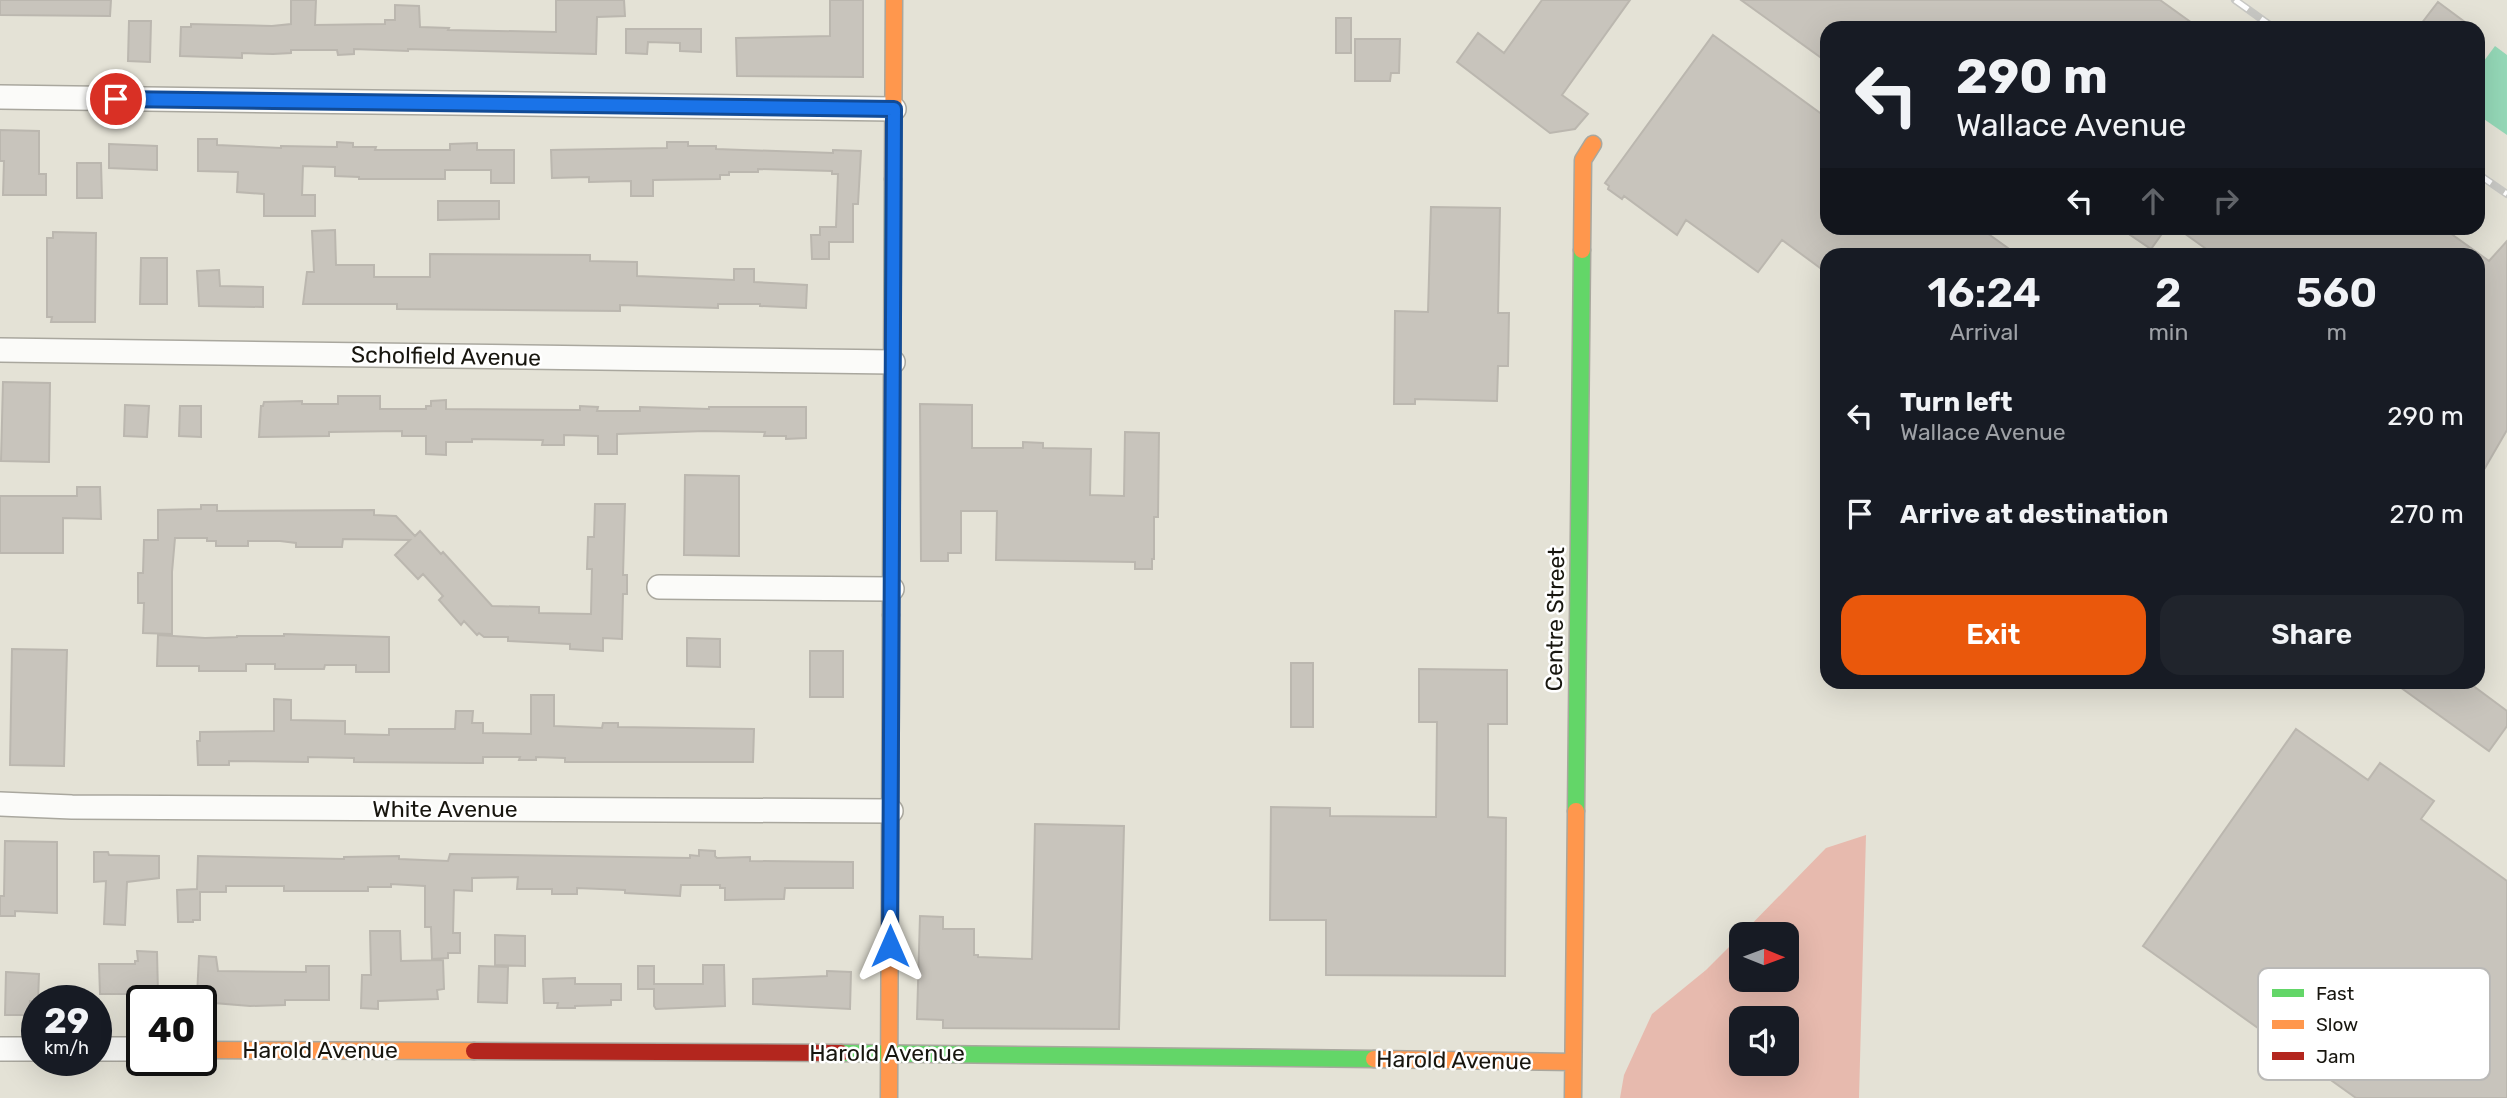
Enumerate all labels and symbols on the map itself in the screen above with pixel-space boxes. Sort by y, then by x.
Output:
pin [86,69,146,129]
street label: Scholfield Avenue [351,340,541,372]
street label: Centre Street [1540,547,1570,691]
street label: White Avenue [372,795,518,823]
position arrow [853,909,927,983]
north arrow [1729,922,1799,992]
legend [2258,968,2490,1080]
text: Fast [2316,982,2355,1005]
speed limit sign: 40 [126,985,217,1076]
text: Slow [2316,1013,2358,1036]
street label: Harold Avenue [242,1036,398,1064]
street label: Harold Avenue [809,1039,965,1067]
street label: Harold Avenue [1376,1045,1532,1075]
text: Jam [2316,1045,2355,1068]

